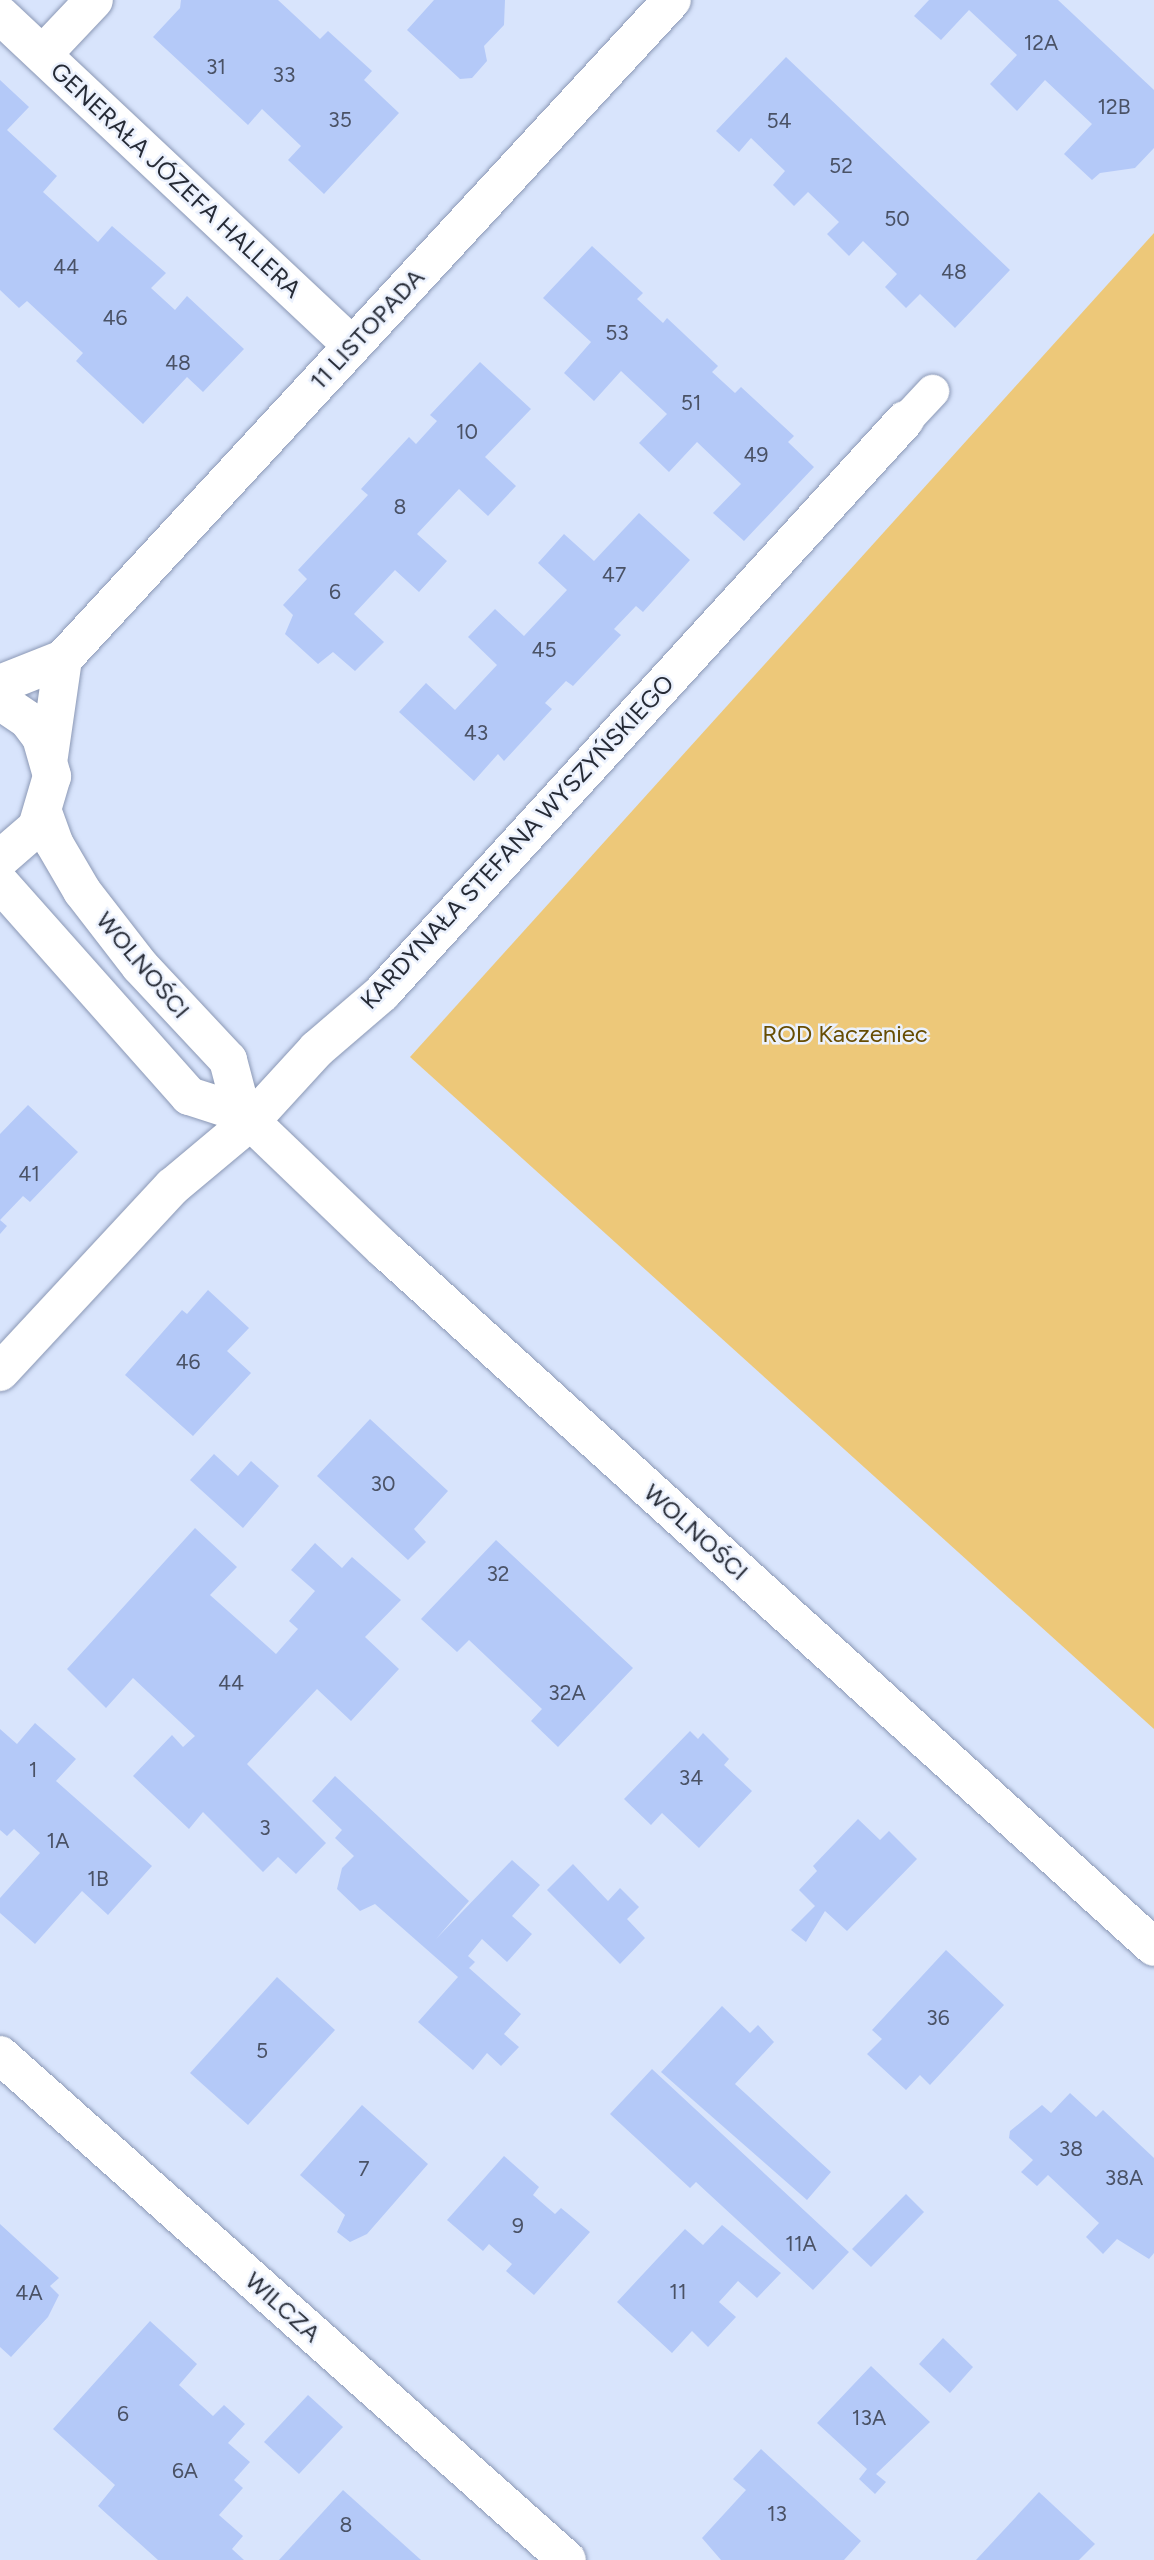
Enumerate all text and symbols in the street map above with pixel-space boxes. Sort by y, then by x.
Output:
house number: 12A [1024,30,1058,56]
house number: 31 [206,54,226,80]
street label: GENERAŁA JÓZEFA HALLERA [45,56,307,304]
house number: 33 [273,62,295,88]
house number: 12B [1097,94,1131,120]
house number: 35 [328,107,352,133]
house number: 54 [766,108,792,134]
house number: 52 [829,153,853,179]
house number: 50 [884,206,910,232]
house number: 44 [53,254,79,280]
house number: 48 [941,259,967,285]
street label: 11 LISTOPADA [304,263,430,395]
house number: 46 [103,305,127,331]
house number: 53 [605,320,629,346]
house number: 48 [165,350,191,376]
house number: 51 [681,390,701,416]
house number: 10 [456,419,478,445]
house number: 49 [744,442,768,468]
house number: 8 [394,494,406,520]
house number: 47 [602,562,626,588]
house number: 6 [329,579,341,605]
house number: 45 [531,637,557,663]
street label: KARDYNAŁA STEFANA WYSZYŃSKIEGO [354,669,680,1015]
house number: 43 [464,720,488,746]
street label: WOLNOŚCI [90,906,196,1024]
park label: ROD Kaczeniec [762,1020,928,1048]
house number: 41 [18,1161,40,1187]
house number: 46 [176,1349,200,1375]
house number: 30 [371,1471,395,1497]
street label: WOLNOŚCI [638,1478,754,1586]
house number: 32 [486,1561,510,1587]
house number: 44 [218,1670,244,1696]
house number: 32A [548,1680,586,1706]
house number: 1 [29,1757,37,1783]
house number: 34 [679,1765,703,1791]
house number: 3 [259,1815,271,1841]
house number: 1A [47,1828,69,1854]
house number: 1B [87,1866,109,1892]
house number: 36 [926,2005,950,2031]
house number: 5 [256,2038,268,2064]
house number: 38 [1059,2136,1083,2162]
house number: 7 [358,2156,370,2182]
house number: 38A [1105,2165,1143,2191]
house number: 9 [512,2213,524,2239]
house number: 11A [785,2231,817,2257]
street label: WILCZA [240,2266,326,2348]
house number: 11 [669,2279,687,2305]
house number: 4A [15,2280,43,2306]
house number: 6 [117,2401,129,2427]
house number: 13A [852,2405,886,2431]
house number: 6A [172,2458,198,2484]
house number: 13 [767,2501,787,2527]
house number: 8 [340,2512,352,2538]

